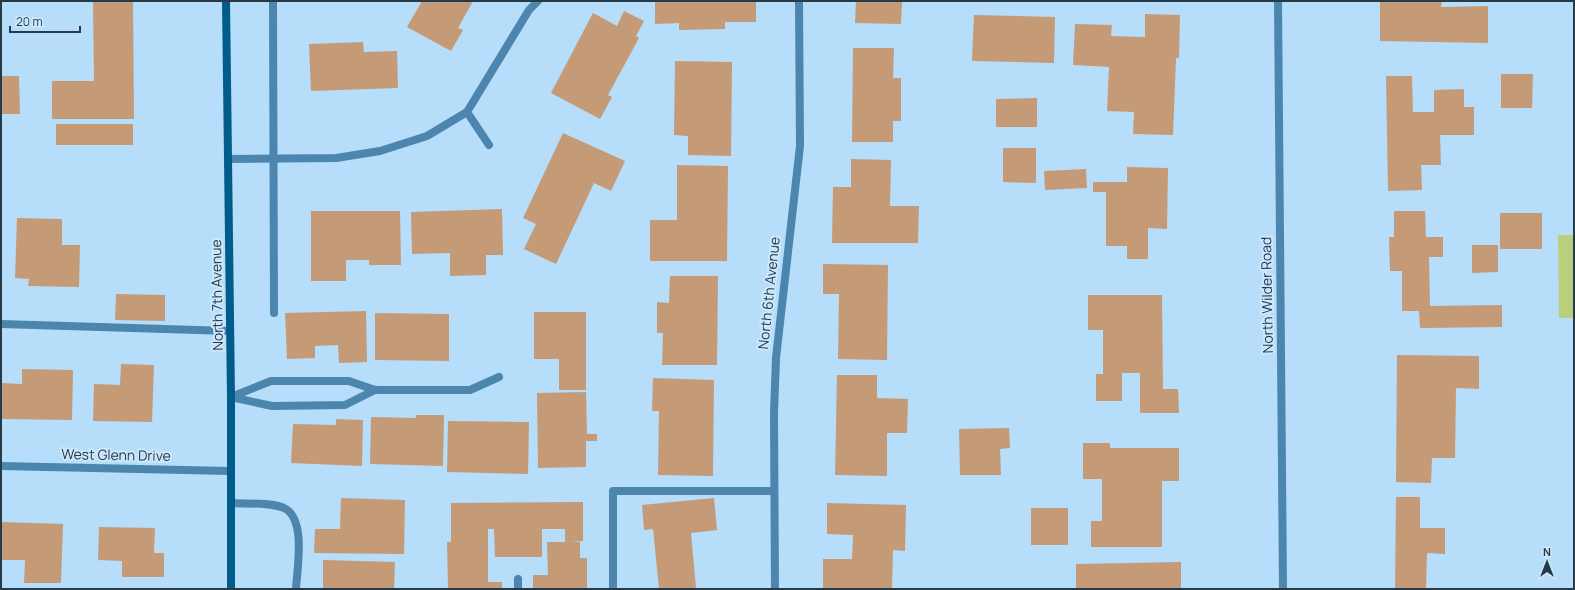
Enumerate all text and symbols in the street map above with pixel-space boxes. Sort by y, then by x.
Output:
scale bar [10,8,80,34]
text: 20 m [16,13,43,30]
street label: North 6th Avenue [753,236,784,350]
street label: North Wilder Road [1256,237,1277,353]
street label: North 7th Avenue [206,239,227,351]
street label: West Glenn Drive [61,444,171,465]
north arrow [1527,542,1567,582]
text: N [1543,544,1551,559]

